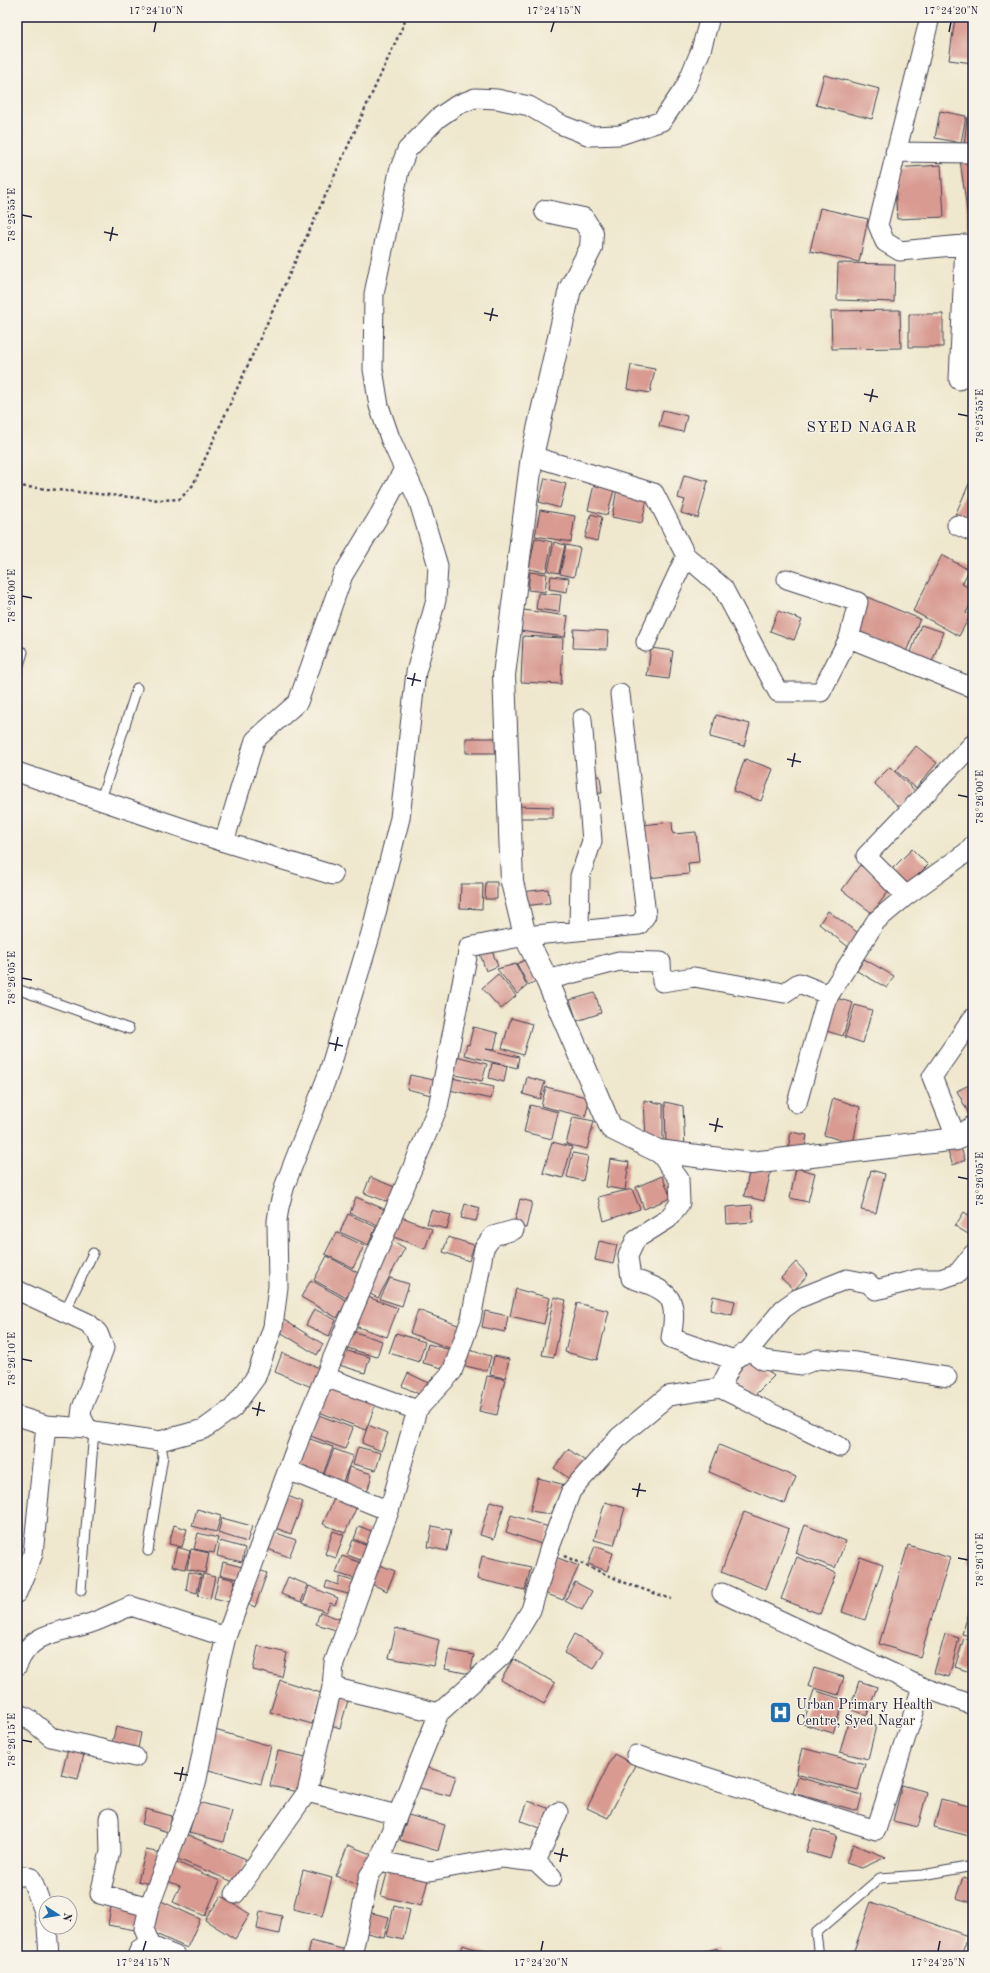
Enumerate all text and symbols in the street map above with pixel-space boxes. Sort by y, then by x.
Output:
text: 17°24'10"N [129,6,184,16]
text: 17°24'15"N [527,6,582,16]
text: 17°24'20"N [924,6,979,16]
text: 78°25'55"E [7,188,17,242]
text: 78°25'55"E [975,389,985,443]
district label: SYED NAGAR [807,421,917,436]
text: 78°26'00"E [7,569,17,623]
text: 78°26'00"E [975,770,985,824]
text: 78°26'05"E [7,951,17,1005]
text: 78°26'05"E [975,1152,985,1206]
text: 78°26'10"E [7,1332,17,1386]
text: 78°26'10"E [975,1533,985,1587]
place label: Urban Primary Health Centre, Syed Nagar [796,1698,933,1728]
hospital icon: Urban Primary Health Centre, Syed Nagar [767,1699,793,1725]
text: 78°26'15"E [7,1713,17,1767]
north arrow [38,1895,78,1935]
text: N [60,1912,73,1923]
text: 17°24'15"N [116,1958,171,1968]
text: 17°24'20"N [514,1958,569,1968]
text: 17°24'25"N [911,1958,966,1968]

